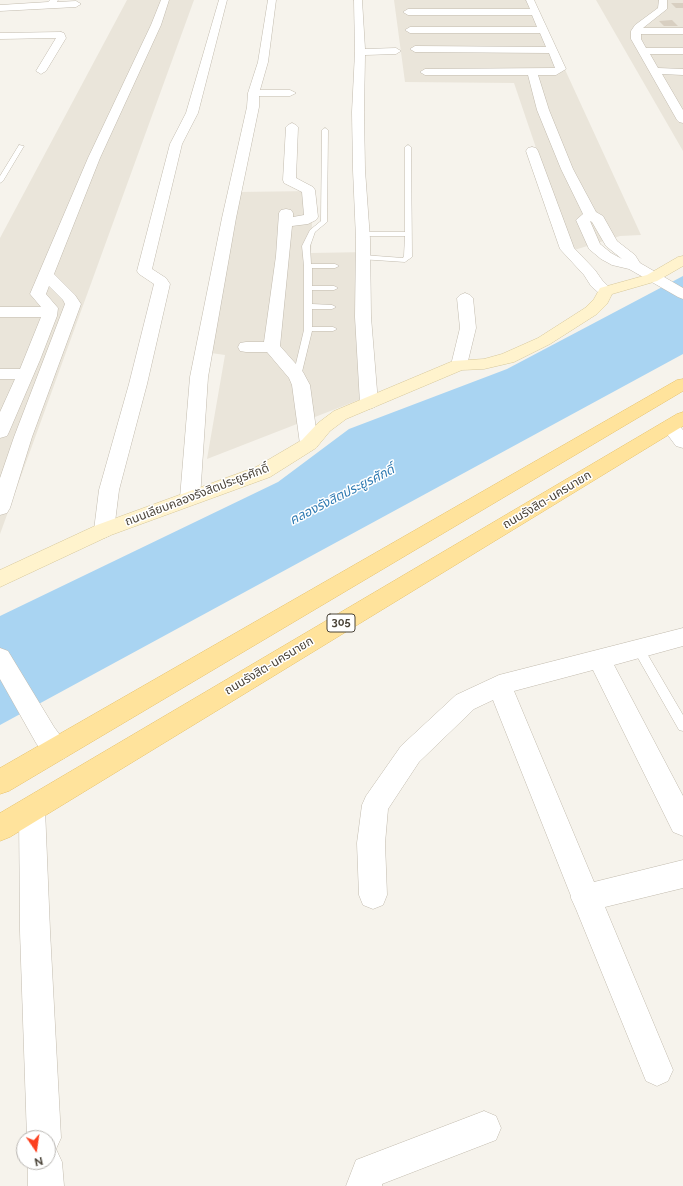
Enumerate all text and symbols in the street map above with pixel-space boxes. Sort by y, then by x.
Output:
street label: ถนนเลียบคลองรังสิตประยูรศักดิ์ [123,461,271,529]
water label: คลองรังสิตประยูรศักดิ์ [287,462,397,528]
street label: ถนนรังสิต-นครนายก [500,468,594,532]
road number: 305 [327,614,355,632]
street label: ถนนรังสิต-นครนายก [222,634,316,698]
north arrow [16,1130,56,1170]
text: N [33,1154,44,1168]

